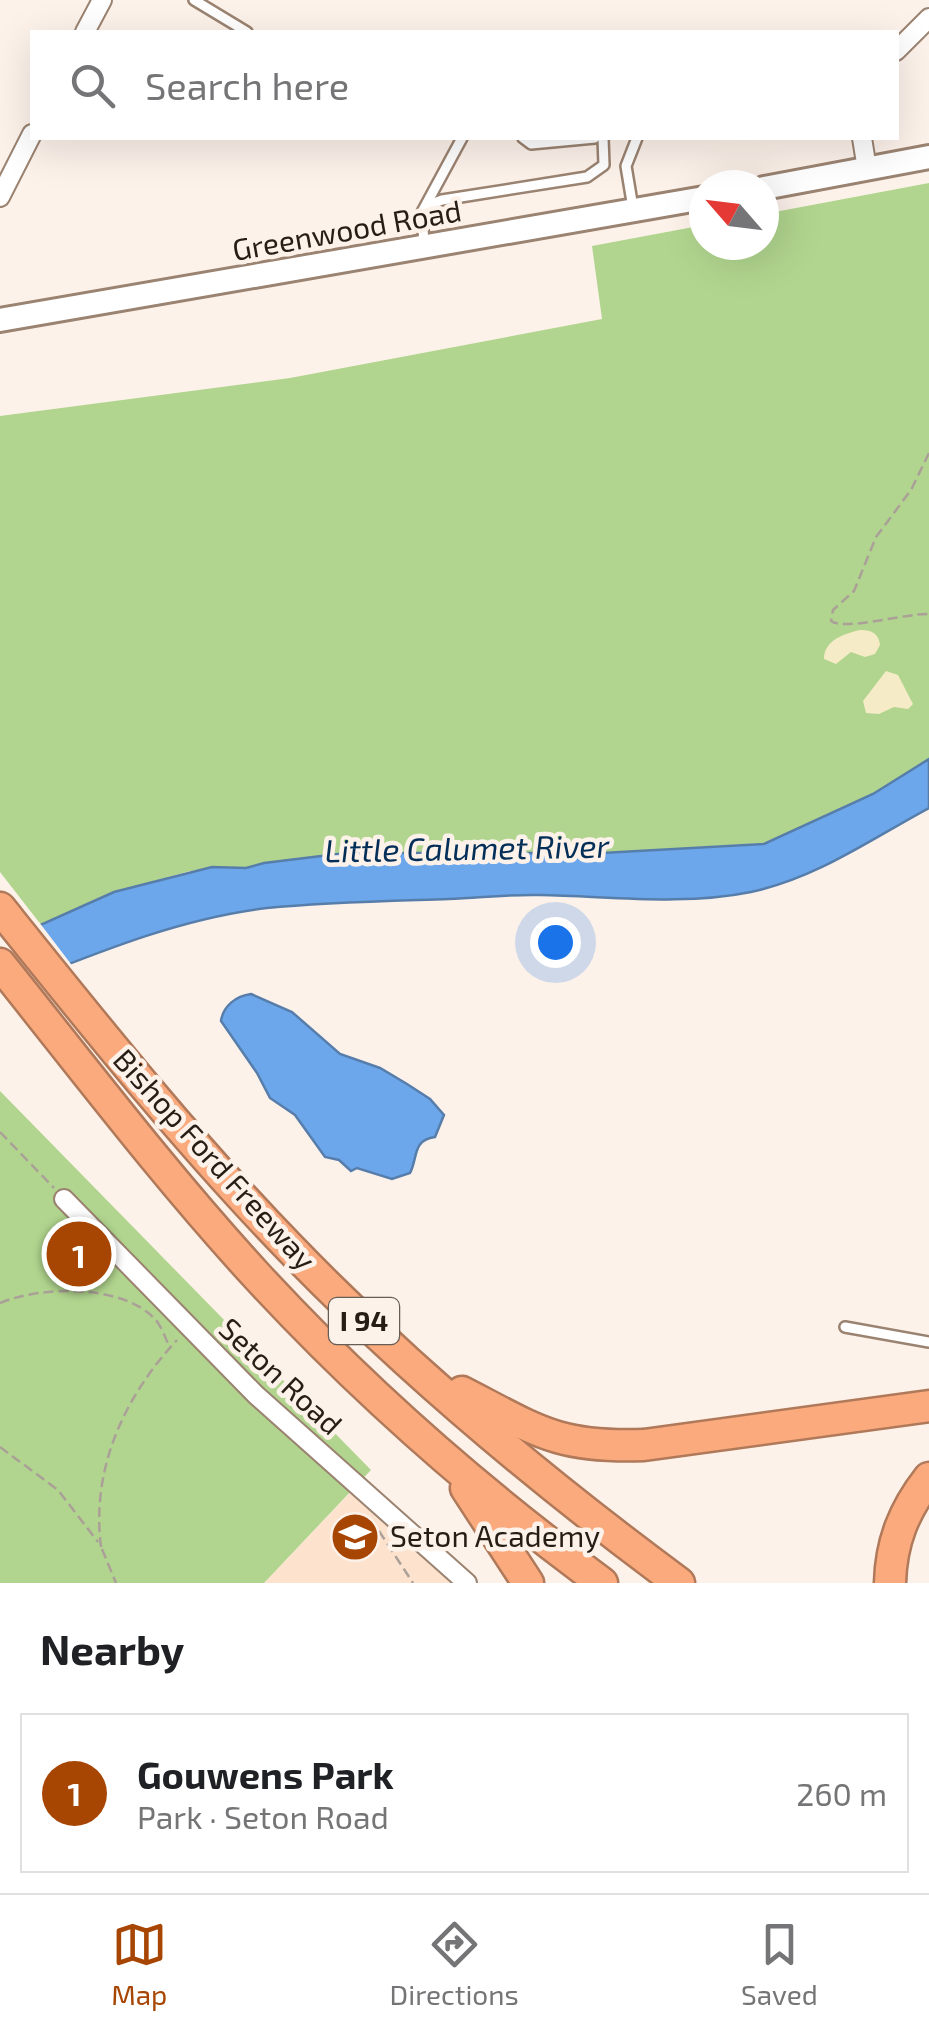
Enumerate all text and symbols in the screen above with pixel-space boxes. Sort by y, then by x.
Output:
search box [30,30,899,140]
icon: search [65,58,120,113]
text: Search here [145,62,349,108]
north arrow [689,170,779,260]
street label: Greenwood Road [229,191,464,267]
water label: Little Calumet River [324,825,611,868]
your location [530,917,581,968]
street label: Bishop Ford Freeway [107,1041,324,1277]
pin: 1 [46,1216,112,1292]
road number: I 94 [329,1298,399,1344]
street label: Seton Road [213,1310,350,1441]
school or university icon: Seton Academy [329,1511,381,1563]
place label: Seton Academy [390,1517,600,1553]
text: Nearby [40,1623,184,1673]
text: Gouwens Park [137,1751,394,1797]
text: 1 [68,1774,81,1812]
text: 260 m [796,1774,887,1812]
text: Park · Seton Road [137,1797,389,1835]
tab: Map [111,1917,167,2011]
tab: Directions [390,1917,519,2011]
tab: Saved [741,1917,818,2011]

